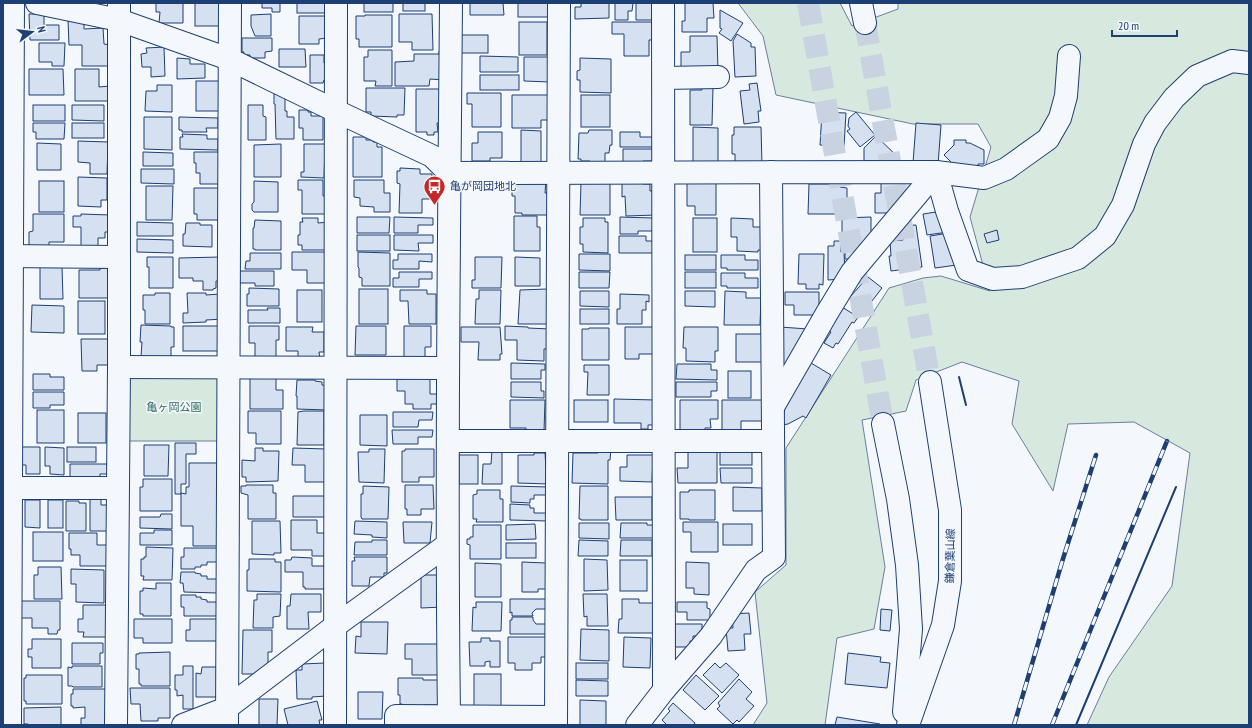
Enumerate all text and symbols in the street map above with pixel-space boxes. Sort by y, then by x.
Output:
north arrow [12,12,52,52]
scale bar [1112,12,1177,38]
text: 20 m [1118,18,1139,33]
text: N [34,25,49,34]
bus stop icon: 亀が岡団地北 [421,173,447,206]
place label: 亀が岡団地北 [450,179,516,193]
park label: 亀ヶ岡公園 [147,400,202,414]
street label: 鎌倉葉山線 [943,528,957,584]

